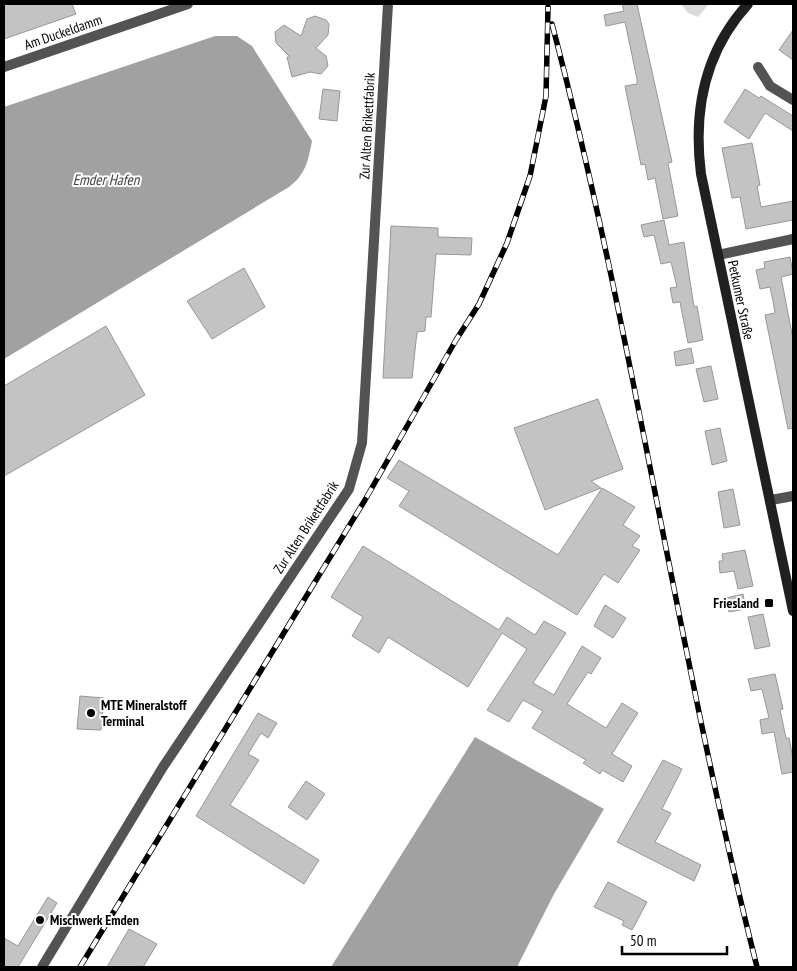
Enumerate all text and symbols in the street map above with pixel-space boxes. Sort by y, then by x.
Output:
street label: Am Duckeldamm [22,10,104,54]
street label: Zur Alten Brikettfabrik [355,72,379,180]
water label: Emder Hafen [73,170,141,189]
street label: Petkumer Straße [724,259,758,342]
street label: Zur Alten Brikettfabrik [269,477,343,577]
place label: Friesland [713,594,759,612]
marker: Friesland [763,597,775,609]
place label: MTE Mineralstoff Terminal [101,696,188,730]
marker: MTE Mineralstoff Terminal [85,707,97,719]
place label: Mischwerk Emden [50,911,139,929]
marker: Mischwerk Emden [34,914,46,926]
scale bar [622,924,727,956]
text: 50 m [630,931,656,950]

